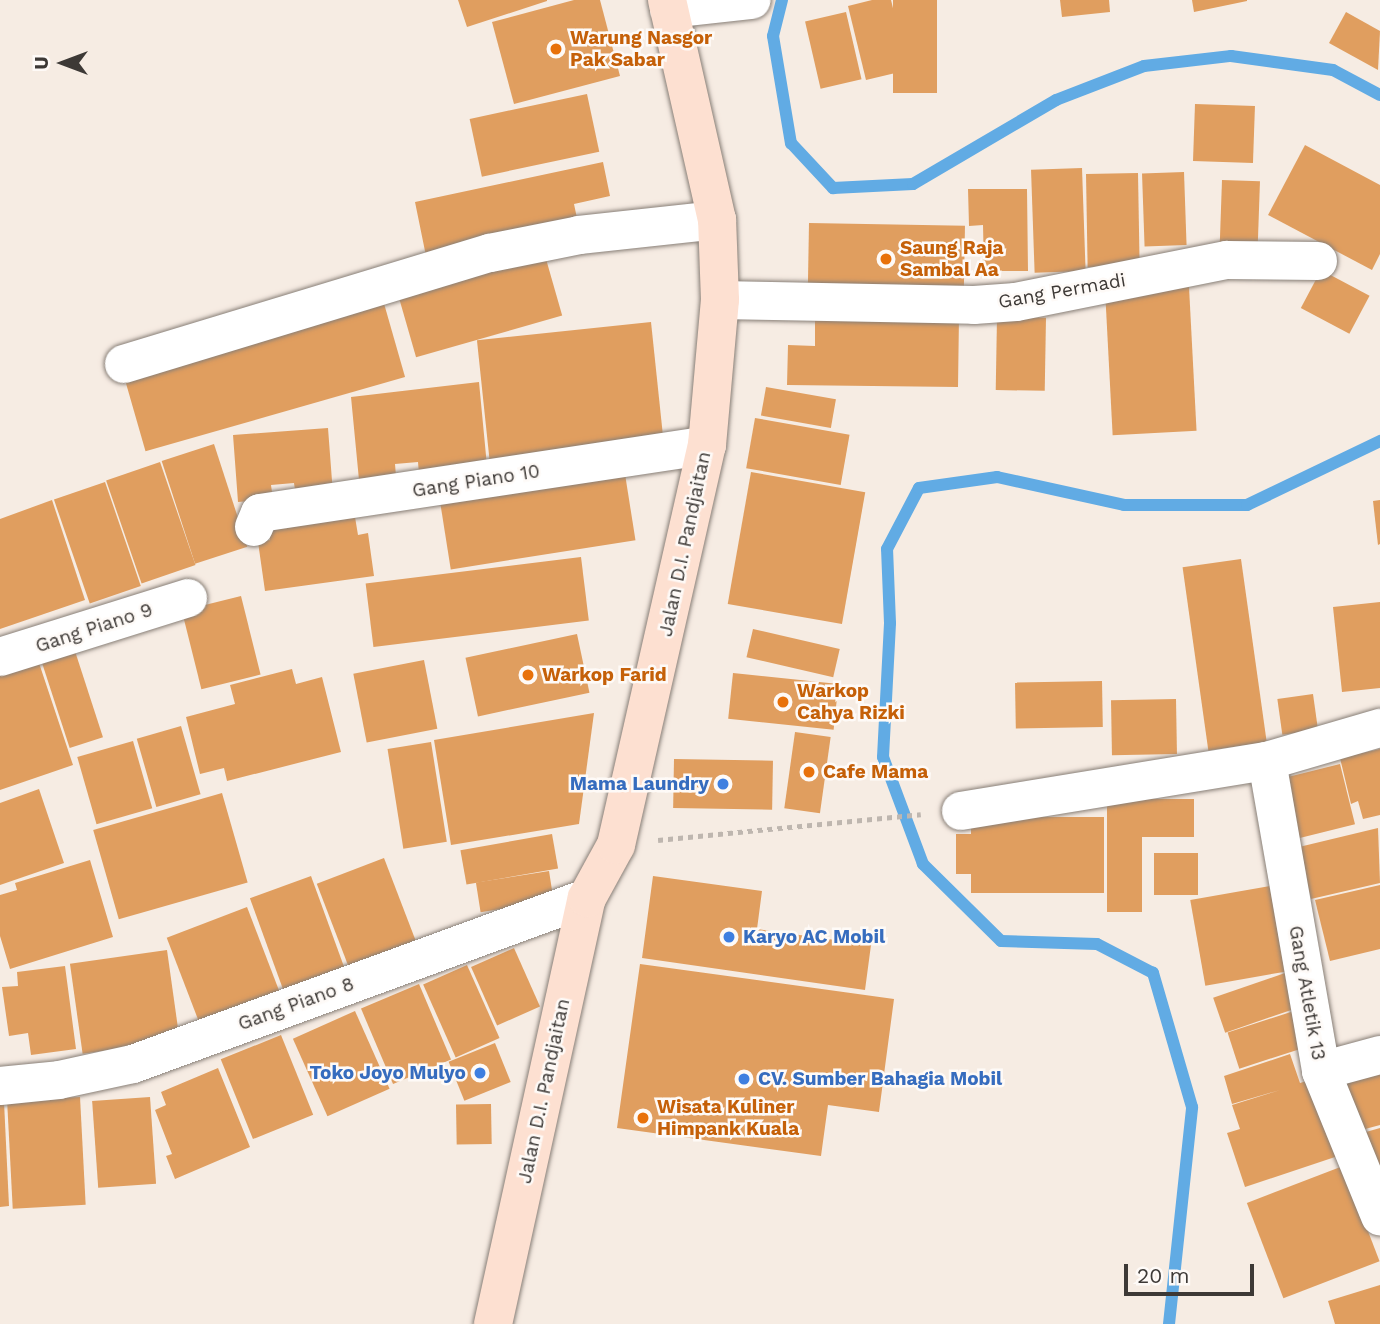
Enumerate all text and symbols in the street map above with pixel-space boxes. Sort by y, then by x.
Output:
place label: Warung Nasgor Pak Sabar [570,27,712,71]
north arrow [28,28,98,98]
marker: Warung Nasgor Pak Sabar [548,41,564,57]
text: U [30,56,53,70]
place label: Saung Raja Sambal Aa [900,237,1003,281]
marker: Saung Raja Sambal Aa [878,251,894,267]
street label: Gang Permadi [997,269,1127,313]
street label: Jalan D.I. Pandjaitan [654,449,716,639]
street label: Gang Piano 10 [410,460,542,502]
street label: Gang Piano 9 [33,598,155,658]
place label: Warkop Farid [542,664,667,686]
marker: Warkop Farid [520,667,536,683]
place label: Warkop Cahya Rizki [797,680,905,724]
marker: Warkop Cahya Rizki [775,694,791,710]
place label: Cafe Mama [823,761,928,783]
marker: Cafe Mama [801,764,817,780]
place label: Mama Laundry [570,773,709,795]
marker: Mama Laundry [715,776,731,792]
street label: Gang Atletik 13 [1284,923,1330,1063]
place label: Karyo AC Mobil [743,926,886,948]
marker: Karyo AC Mobil [721,929,737,945]
street label: Gang Piano 8 [235,972,357,1036]
street label: Jalan D.I. Pandjaitan [513,996,575,1186]
place label: Toko Joyo Mulyo [309,1062,466,1084]
marker: Toko Joyo Mulyo [472,1065,488,1081]
place label: CV. Sumber Bahagia Mobil [758,1068,1003,1090]
marker: CV. Sumber Bahagia Mobil [736,1071,752,1087]
place label: Wisata Kuliner Himpank Kuala [657,1096,799,1140]
marker: Wisata Kuliner Himpank Kuala [635,1110,651,1126]
scale bar [1128,1250,1258,1294]
text: 20 m [1137,1263,1189,1288]

